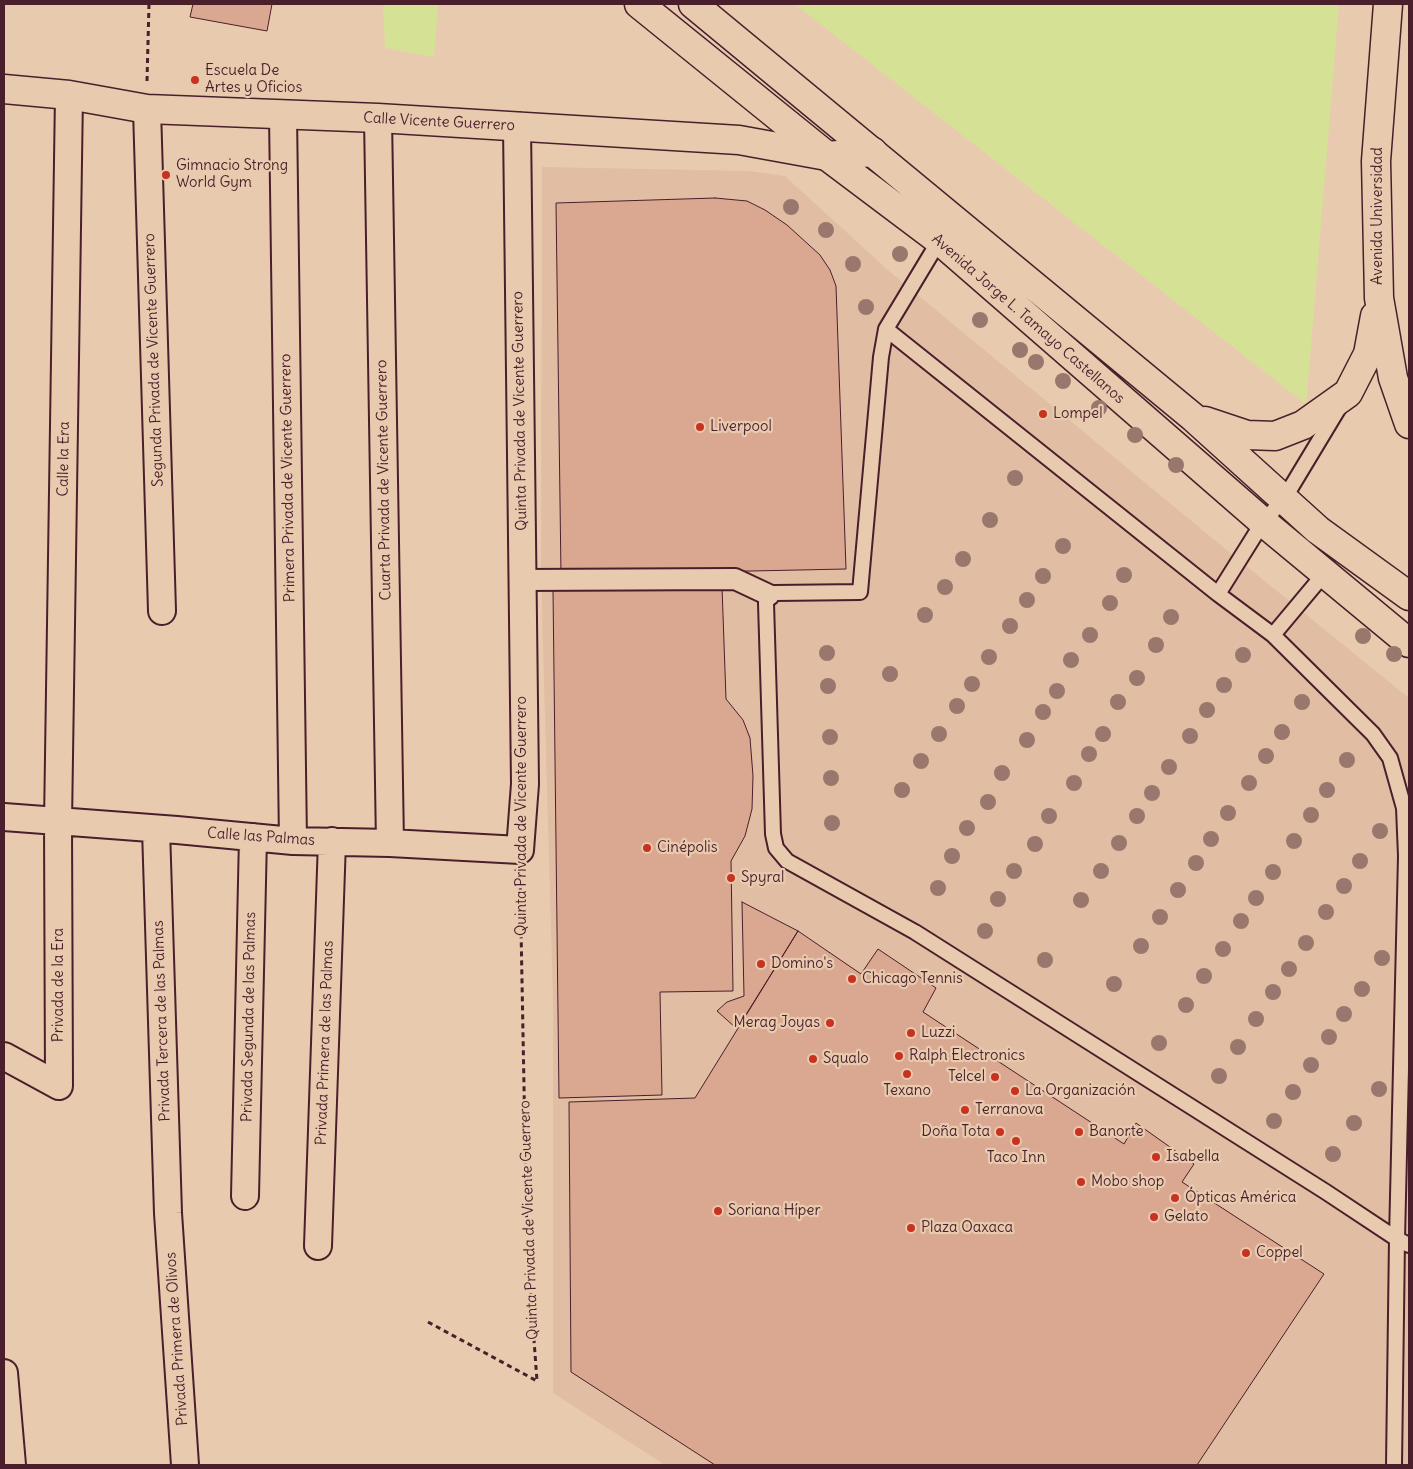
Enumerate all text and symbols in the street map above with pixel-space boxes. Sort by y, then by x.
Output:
place label: Escuela De Artes y Oficios [205,62,302,97]
marker: Escuela De Artes y Oficios [189,74,201,86]
street label: Calle Vicente Guerrero [363,109,515,135]
street label: Avenida Universidad [1369,147,1387,285]
place label: Gimnacio Strong World Gym [176,157,288,192]
marker: Gimnacio Strong World Gym [160,169,172,181]
street label: Avenida Jorge L. Tamayo Castellanos [928,230,1128,408]
street label: Segunda Privada de Vicente Guerrero [141,233,167,487]
street label: Quinta Privada de Vicente Guerrero [509,291,531,531]
street label: Primera Privada de Vicente Guerrero [277,354,299,602]
street label: Cuarta Privada de Vicente Guerrero [373,359,395,601]
place label: Lompel [1053,405,1103,423]
marker: Lompel [1037,408,1049,420]
place label: Liverpool [710,418,772,436]
street label: Calle la Era [54,421,74,497]
marker: Liverpool [694,421,706,433]
street label: Quinta Privada de Vicente Guerrero [513,696,531,936]
street label: Calle las Palmas [206,824,316,850]
place label: Cinépolis [657,839,718,857]
marker: Cinépolis [641,842,653,854]
place label: Spyral [741,869,784,887]
marker: Spyral [725,872,737,884]
street label: Privada Segunda de las Palmas [238,912,260,1122]
street label: Privada Tercera de las Palmas [149,920,175,1122]
street label: Privada de la Era [50,928,68,1042]
street label: Privada Primera de las Palmas [312,940,338,1146]
place label: Domino's [771,955,833,973]
marker: Domino's [755,958,767,970]
place label: Chicago Tennis [862,970,963,988]
marker: Chicago Tennis [846,973,858,985]
place label: Merag Joyas [734,1014,820,1032]
marker: Merag Joyas [824,1017,836,1029]
place label: Luzzi [921,1024,955,1042]
marker: Luzzi [905,1027,917,1039]
place label: Ralph Electronics [909,1047,1025,1065]
place label: Squalo [823,1050,869,1068]
marker: Ralph Electronics [893,1050,905,1062]
marker: Squalo [807,1053,819,1065]
marker: Texano [901,1068,913,1080]
place label: Telcel [948,1068,985,1086]
marker: Telcel [989,1071,1001,1083]
place label: Texano [883,1082,931,1100]
place label: La Organización [1025,1082,1135,1100]
marker: La Organización [1009,1085,1021,1097]
street label: Quinta Privada de Vicente Guerrero [516,1100,542,1340]
place label: Terranova [975,1101,1043,1119]
marker: Terranova [959,1104,971,1116]
place label: Doña Tota [921,1123,990,1141]
place label: Banorte [1089,1123,1144,1141]
marker: Doña Tota [994,1126,1006,1138]
marker: Banorte [1073,1126,1085,1138]
marker: Taco Inn [1010,1135,1022,1147]
place label: Isabella [1166,1148,1220,1166]
place label: Taco Inn [987,1149,1045,1167]
marker: Isabella [1150,1151,1162,1163]
place label: Mobo shop [1091,1173,1164,1191]
marker: Mobo shop [1075,1176,1087,1188]
place label: Ópticas América [1185,1189,1296,1207]
marker: Ópticas América [1169,1192,1181,1204]
place label: Soriana Híper [728,1202,821,1220]
marker: Soriana Híper [712,1205,724,1217]
place label: Gelato [1164,1208,1208,1226]
marker: Gelato [1148,1211,1160,1223]
place label: Plaza Oaxaca [921,1219,1013,1237]
marker: Plaza Oaxaca [905,1222,917,1234]
place label: Coppel [1256,1244,1303,1262]
marker: Coppel [1240,1247,1252,1259]
street label: Privada Primera de Olivos [162,1251,192,1427]

